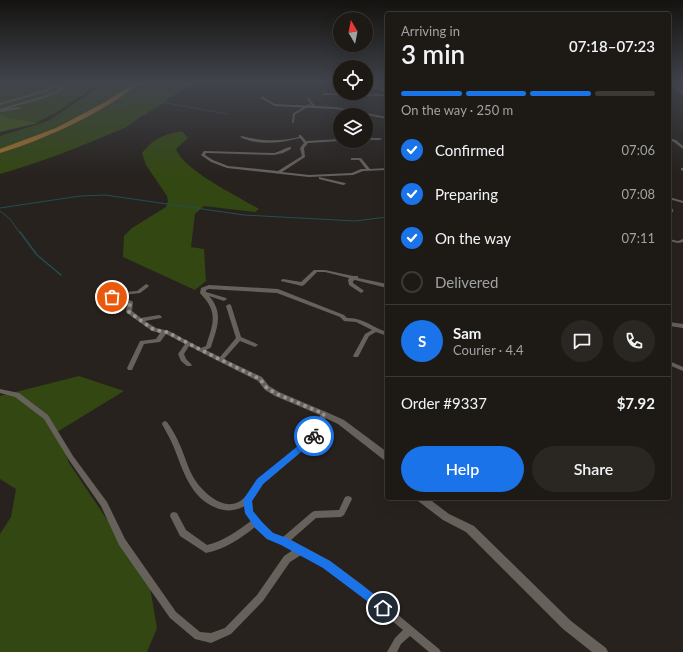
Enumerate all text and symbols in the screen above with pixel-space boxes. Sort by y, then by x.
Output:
north arrow [333,12,373,52]
map controls [333,12,373,148]
text: Arriving in [401,23,460,39]
text: 07:18–07:23 [569,37,655,55]
text: 3 min [401,38,465,70]
button: locate [333,60,373,100]
text: On the way · 250 m [401,102,513,118]
button: layers [333,108,373,148]
icon: check [401,139,423,161]
text: Confirmed [435,141,504,159]
text: 07:06 [622,142,655,158]
icon: check [401,183,423,205]
text: Preparing [435,185,498,203]
text: 07:08 [622,186,655,202]
icon: check [401,227,423,249]
text: On the way [435,229,511,247]
text: 07:11 [622,230,655,246]
text: Delivered [435,273,498,291]
pin [95,280,129,314]
icon: bag [101,286,123,308]
button: chat [561,320,603,362]
button: phone [613,320,655,362]
text: Sam [453,324,481,342]
text: S [418,332,426,350]
text: Courier · 4.4 [453,342,524,358]
text: Order #9337 [401,394,487,412]
text: $7.92 [617,394,655,412]
courier [294,416,334,456]
icon: bike [303,425,325,447]
button: Help [401,446,524,492]
button: Share [532,446,655,492]
pin [366,591,400,625]
icon: home [372,597,394,619]

